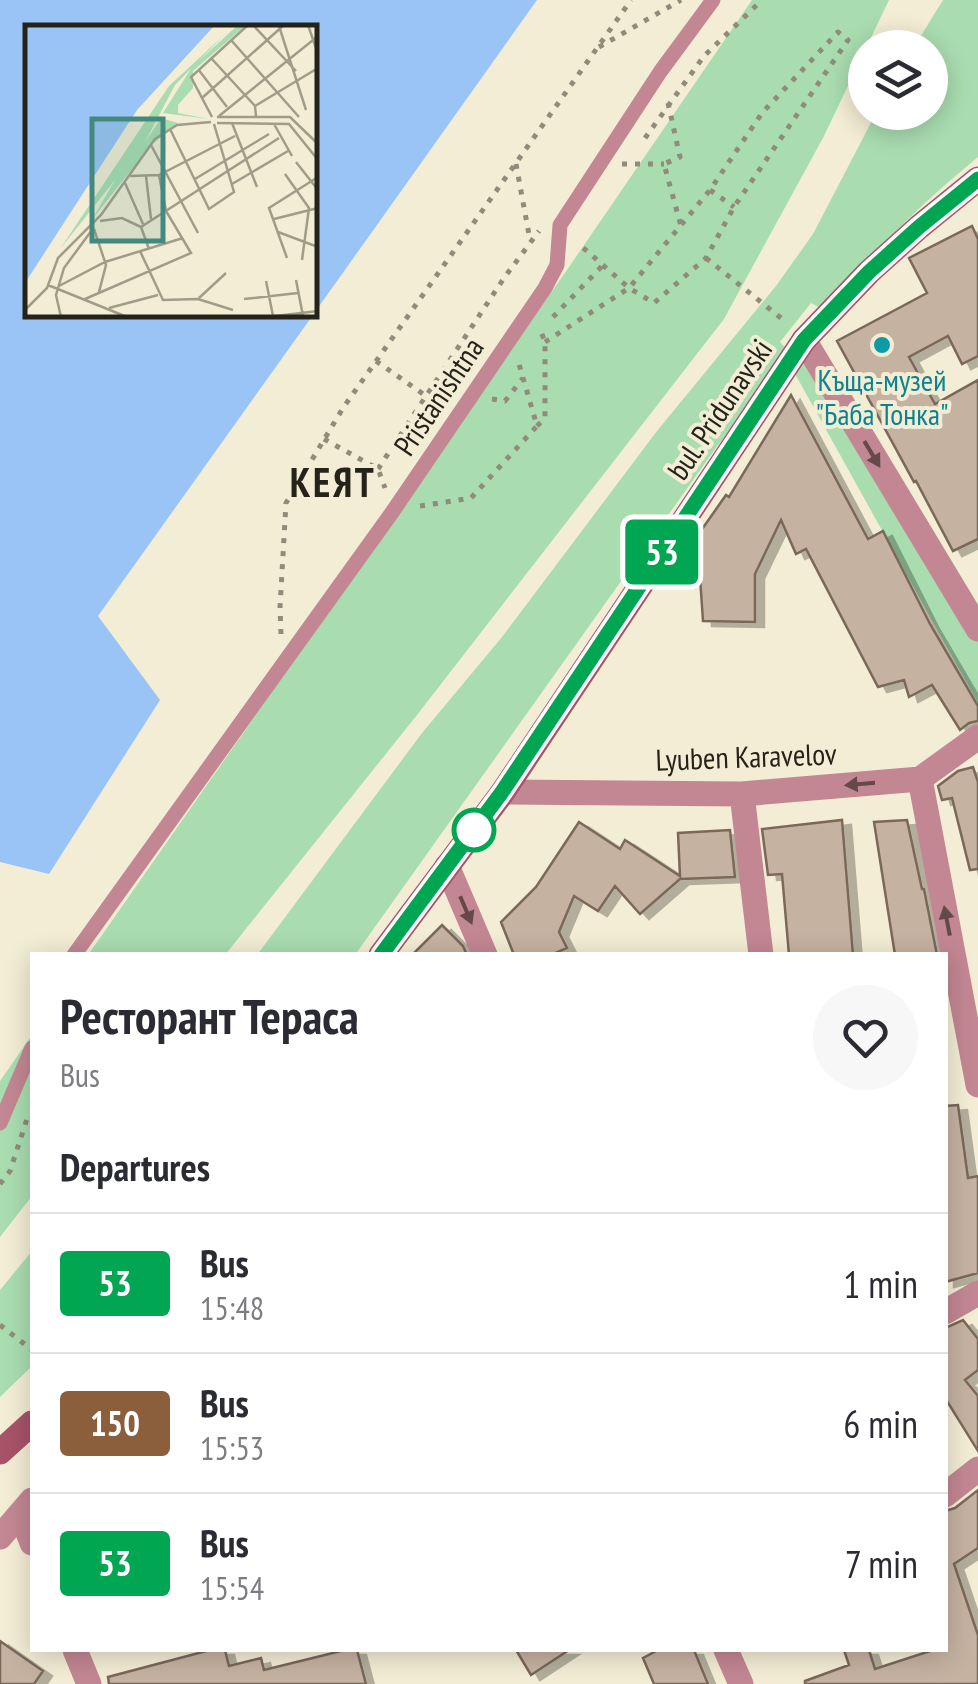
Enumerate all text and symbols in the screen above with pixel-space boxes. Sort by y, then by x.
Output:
inset map [25,25,318,318]
map controls [848,30,948,130]
button: layers [848,30,948,130]
street label: Pristanishtna [384,329,492,463]
street label: bul. Pridunavski [658,331,780,487]
marker: Къща-музей "Баба Тонка" [871,334,893,356]
place label: Къща-музей "Баба Тонка" [816,360,948,433]
one-way arrow [862,440,881,467]
district label: КЕЯТ [290,456,376,508]
line badge: 53 [617,520,707,584]
text: 53 [645,529,679,575]
street label: Lyuben Karavelov [655,733,838,779]
one-way arrow [843,777,875,793]
unlabelled marker [453,809,495,851]
one-way arrow [458,896,474,925]
one-way arrow [939,904,954,936]
text: Ресторант Тераса [60,985,359,1047]
button: heart [813,985,918,1090]
text: Bus [60,1054,100,1096]
text: Departures [60,1142,210,1191]
text: Bus [200,1238,249,1287]
text: 1 min [843,1259,918,1308]
text: 53 [98,1260,132,1306]
text: 15:48 [200,1287,264,1329]
text: Bus [200,1378,249,1427]
text: 6 min [843,1399,918,1448]
text: 150 [90,1400,140,1446]
text: 15:53 [200,1427,264,1469]
text: Bus [200,1518,249,1567]
text: 7 min [845,1539,918,1588]
text: 53 [98,1540,132,1586]
text: 15:54 [200,1567,264,1609]

